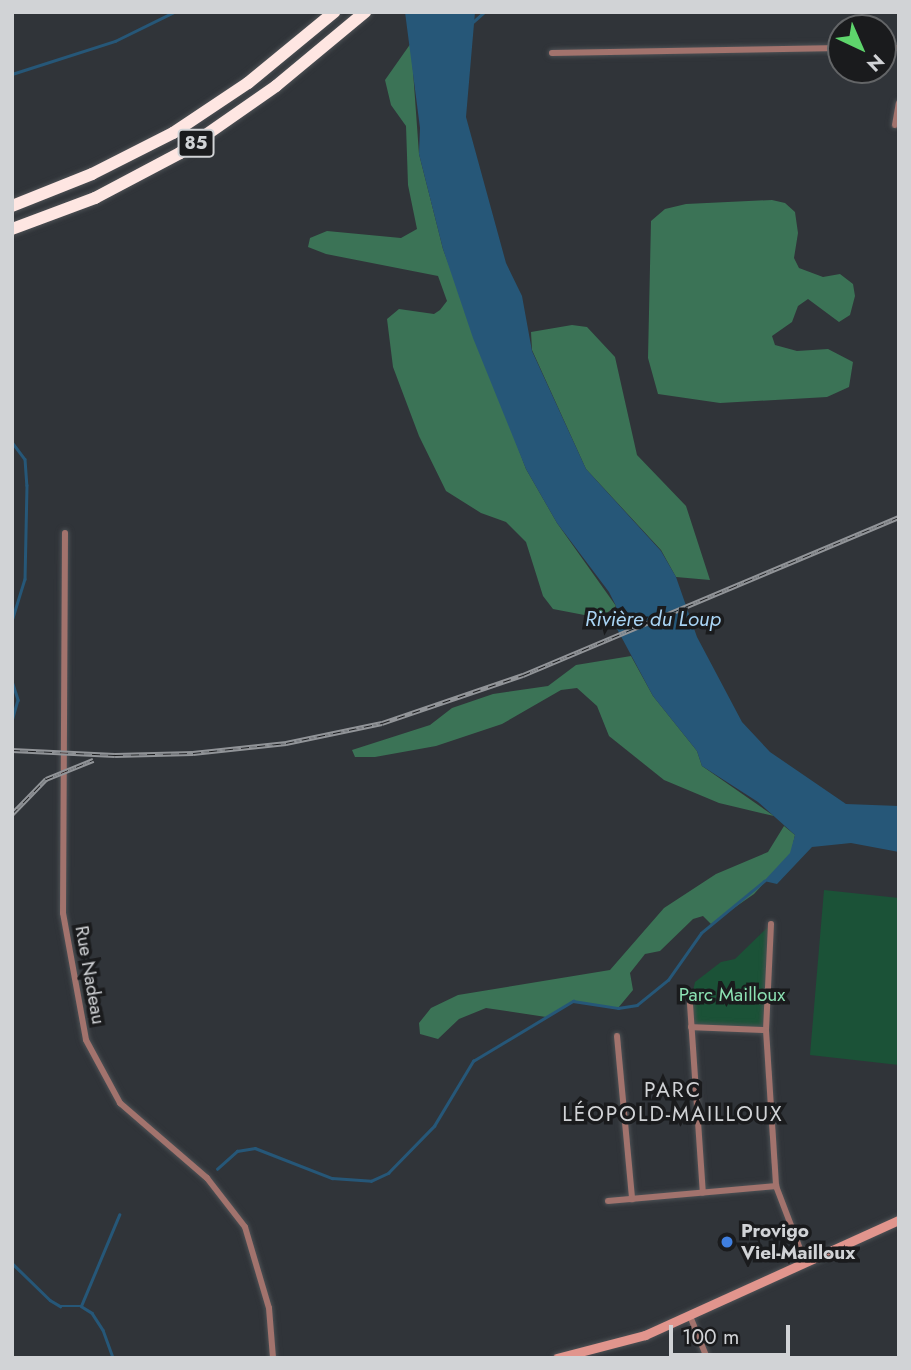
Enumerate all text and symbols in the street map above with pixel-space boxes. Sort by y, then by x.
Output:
north arrow [827,14,897,84]
text: N [861,48,890,78]
road number: 85 [177,128,215,158]
water label: Rivière du Loup [585,606,721,632]
street label: Rue Nadeau [70,924,110,1026]
park label: Parc Mailloux [679,984,785,1006]
district label: PARC LÉOPOLD-MAILLOUX [564,1077,782,1127]
place label: Provigo Viel-Mailloux [741,1220,855,1264]
marker: Provigo Viel-Mailloux [719,1234,735,1250]
scale bar [673,1310,794,1354]
text: 100 m [682,1322,739,1352]

